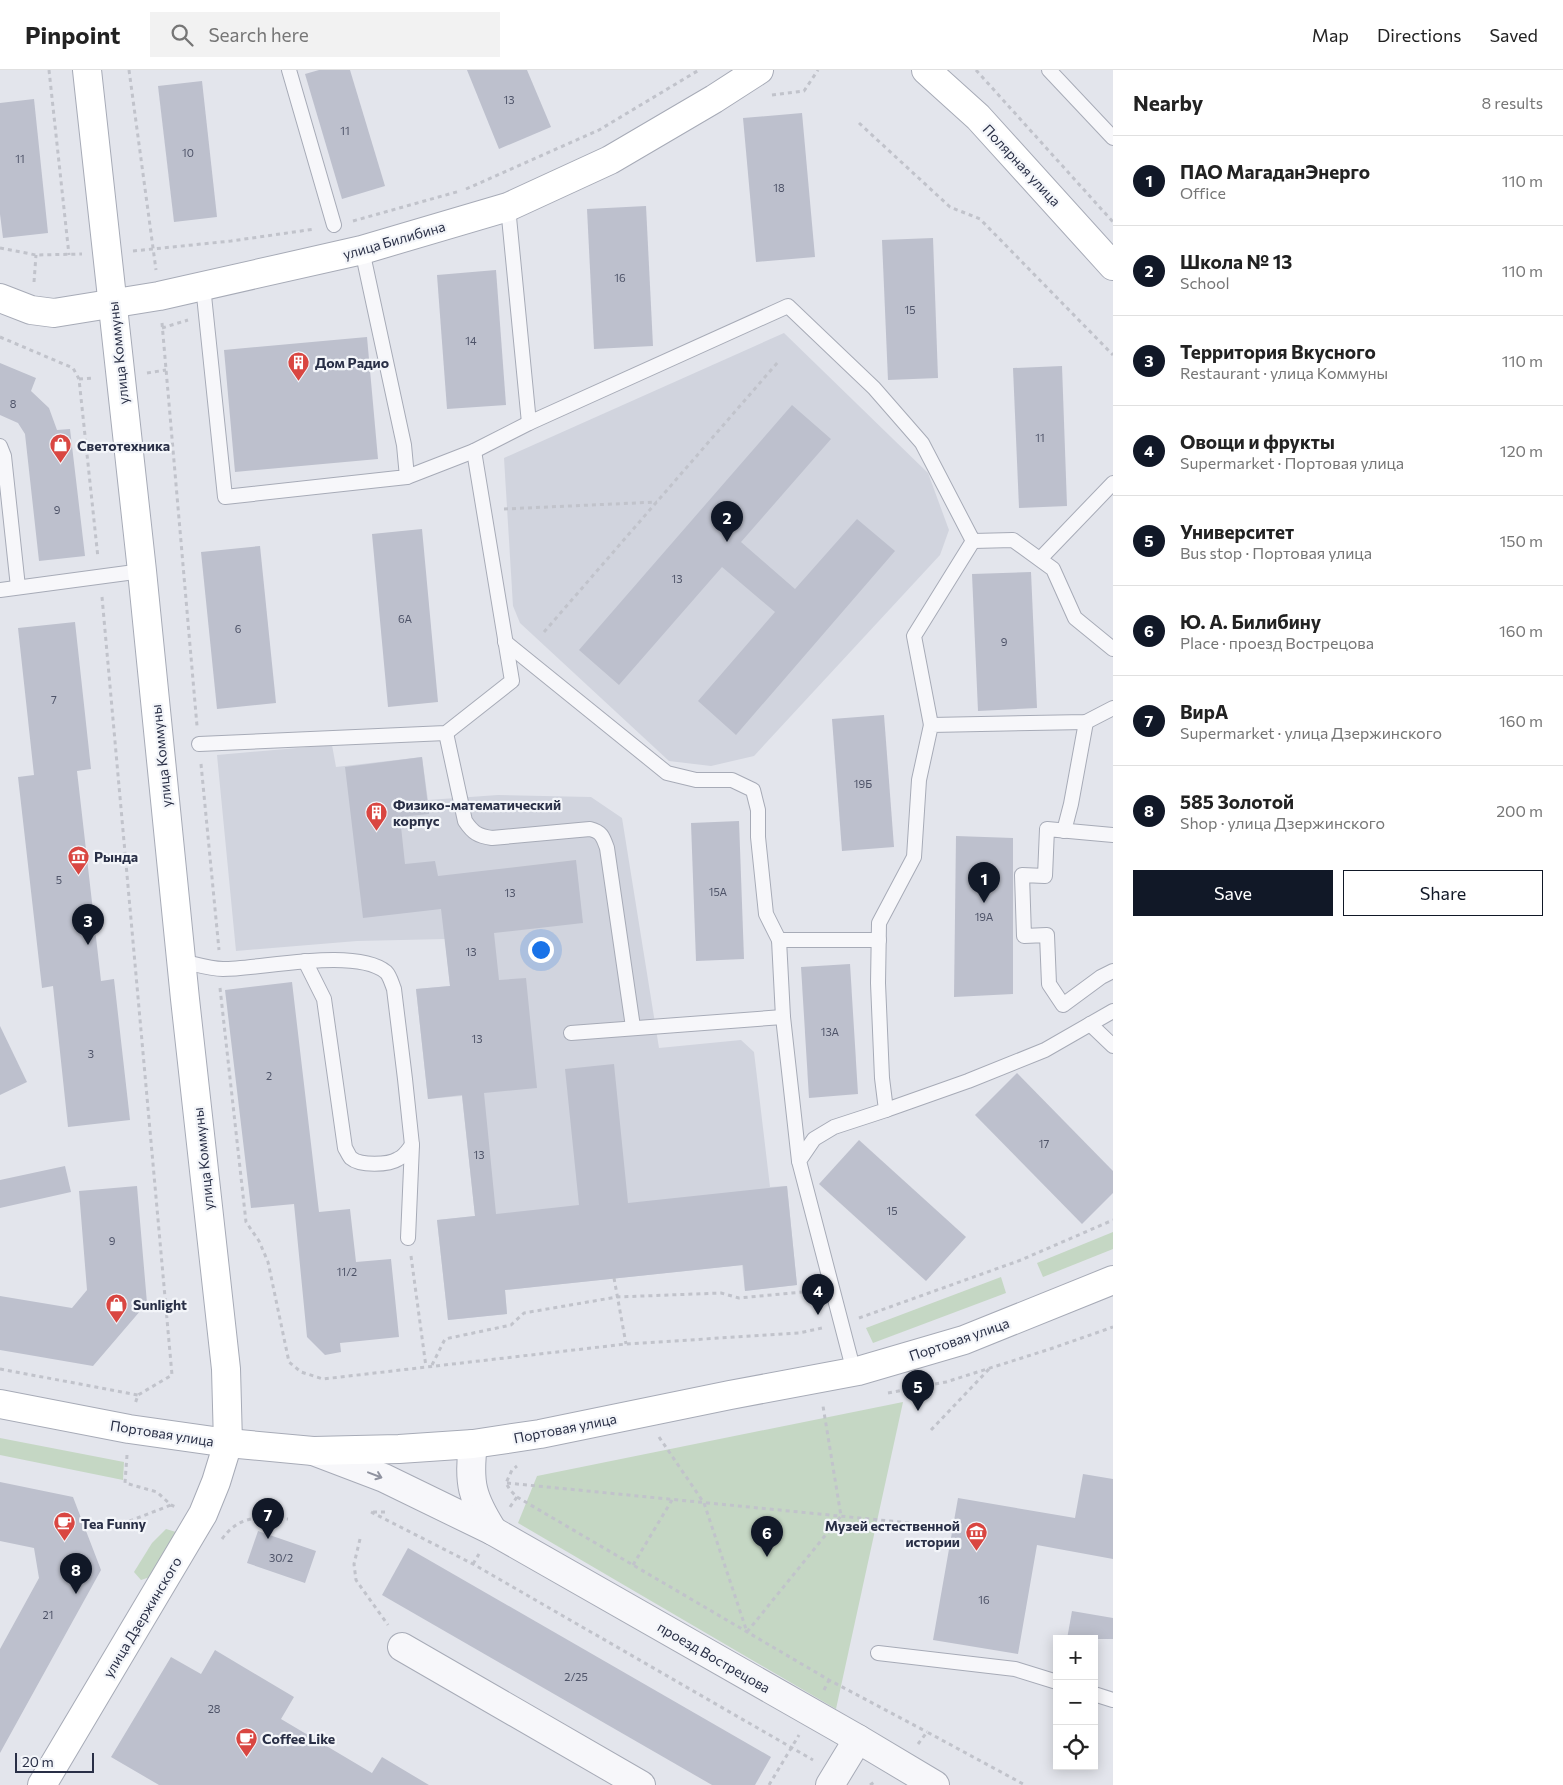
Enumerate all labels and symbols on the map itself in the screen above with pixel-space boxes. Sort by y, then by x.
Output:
house number: 13 [504,93,514,106]
street label: Полярная улица [980,120,1064,210]
house number: 11 [340,124,350,137]
house number: 10 [182,146,194,159]
house number: 11 [15,152,25,165]
house number: 18 [773,181,785,194]
street label: улица Билибина [341,217,447,263]
house number: 16 [614,271,626,284]
street label: улица Коммуны [104,301,132,405]
house number: 15 [904,303,916,316]
house number: 14 [465,334,477,347]
building icon: Дом Радио [287,350,311,381]
place label: Дом Радио [315,354,389,371]
house number: 8 [10,397,17,410]
house number: 11 [1035,431,1045,444]
shop icon: Светотехника [49,433,73,464]
place label: Светотехника [77,437,170,454]
pin: 2 [711,501,743,542]
house number: 9 [54,503,61,516]
house number: 13 [672,572,682,585]
house number: 6А [398,612,412,625]
house number: 6 [235,622,242,635]
house number: 9 [1001,635,1008,648]
house number: 7 [51,693,57,706]
street label: улица Коммуны [147,704,175,808]
house number: 19Б [854,777,872,790]
place label: Физико-математический корпус [393,796,561,829]
building icon: Физико-математический корпус [365,800,389,831]
museum icon: Рында [66,844,90,875]
place label: Рында [94,848,138,865]
pin: 1 [968,862,1000,903]
house number: 5 [56,873,62,886]
house number: 15А [709,885,728,898]
house number: 13 [505,886,515,899]
pin: 3 [72,904,104,945]
house number: 19А [975,910,994,923]
your location [528,937,554,963]
house number: 13 [466,945,476,958]
house number: 13А [821,1025,840,1038]
house number: 13 [472,1032,482,1045]
house number: 3 [88,1047,94,1060]
house number: 2 [266,1069,272,1082]
street label: улица Коммуны [189,1107,217,1211]
house number: 17 [1039,1137,1049,1150]
house number: 13 [474,1148,484,1161]
house number: 15 [886,1204,898,1217]
house number: 9 [109,1234,116,1247]
house number: 11/2 [337,1265,357,1278]
pin: 4 [802,1274,834,1315]
shop icon: Sunlight [105,1292,129,1323]
place label: Sunlight [133,1296,187,1313]
street label: Портовая улица [907,1314,1011,1364]
pin: 5 [902,1370,934,1411]
street label: Портовая улица [512,1410,618,1446]
street label: Портовая улица [109,1416,215,1450]
one-way arrow [367,1471,382,1480]
pin: 7 [252,1498,284,1539]
cafe icon: Tea Funny [53,1511,77,1542]
place label: Tea Funny [81,1515,146,1532]
pin: 6 [751,1516,783,1557]
place label: Музей естественной истории [825,1517,960,1550]
museum icon: Музей естественной истории [964,1521,988,1552]
house number: 30/2 [269,1551,293,1564]
pin: 8 [60,1553,92,1594]
street label: улица Дзержинского [99,1553,185,1681]
house number: 16 [978,1593,990,1606]
house number: 21 [43,1608,53,1621]
street label: проезд Вострецова [655,1618,773,1696]
house number: 2/25 [564,1670,588,1683]
house number: 28 [208,1702,221,1715]
cafe icon: Coffee Like [234,1726,258,1757]
place label: Coffee Like [262,1730,335,1747]
scale bar [15,1750,94,1773]

